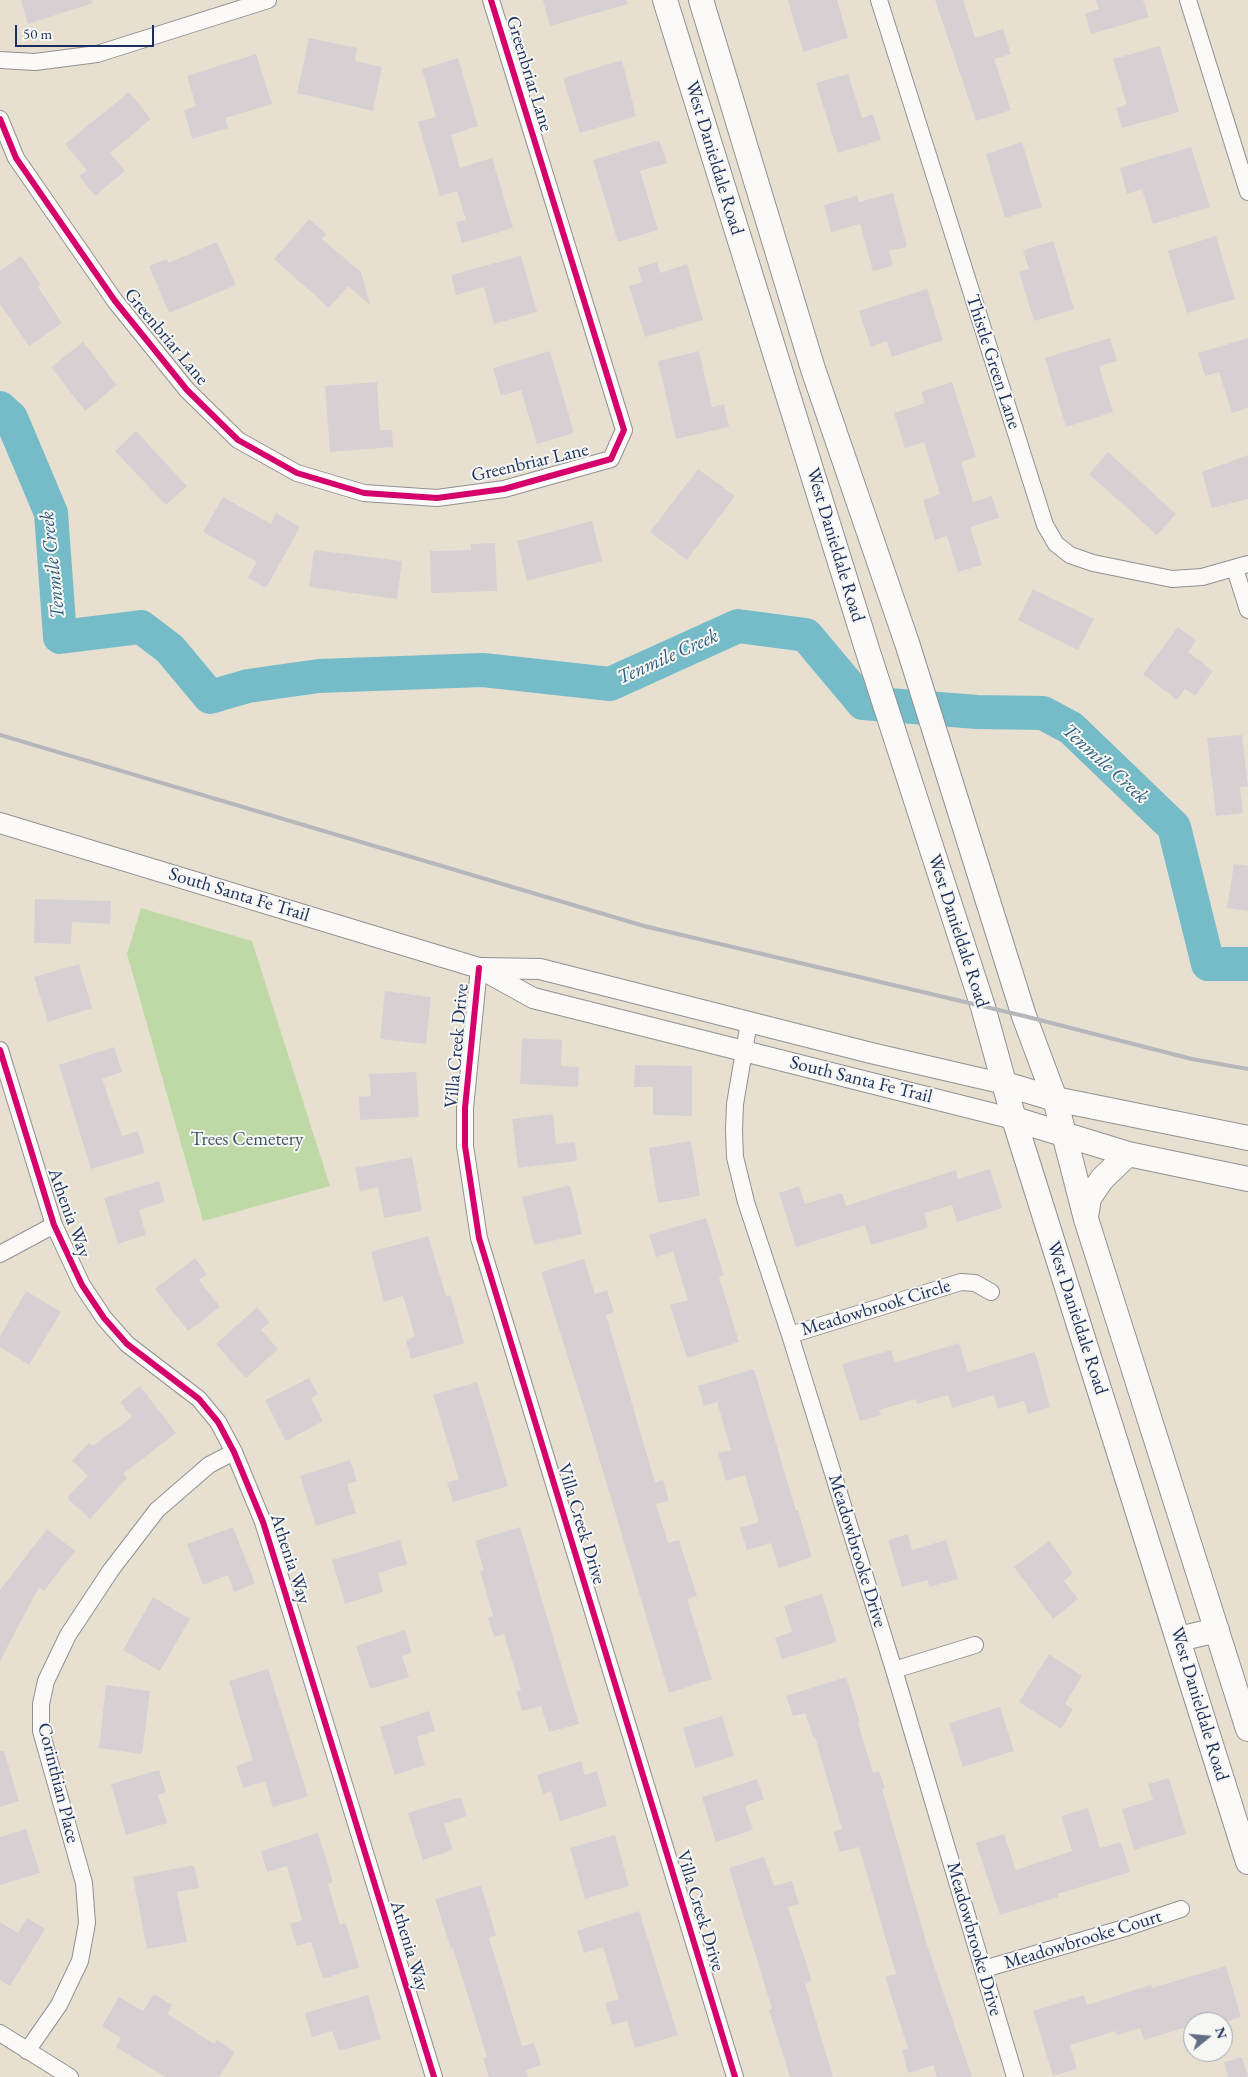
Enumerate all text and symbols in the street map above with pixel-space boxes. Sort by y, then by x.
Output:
street label: Greenbriar Lane [501,14,557,134]
scale bar [18,15,156,47]
text: 50 m [23,24,52,43]
street label: West Danieldale Road [680,78,748,238]
street label: Greenbriar Lane [119,284,213,390]
street label: Thistle Green Lane [961,292,1025,432]
street label: Greenbriar Lane [469,438,591,488]
street label: West Danieldale Road [801,465,869,625]
water label: Tenmile Creek [35,510,71,620]
water label: Tenmile Creek [614,624,722,690]
water label: Tenmile Creek [1057,719,1153,809]
street label: West Danieldale Road [922,851,994,1011]
street label: South Santa Fe Trail [166,863,312,927]
street label: Villa Creek Drive [440,983,474,1109]
street label: South Santa Fe Trail [787,1051,935,1109]
park label: Trees Cemetery [191,1129,303,1151]
street label: Athenia Way [42,1165,96,1261]
street label: West Danieldale Road [1041,1238,1113,1398]
street label: Meadowbrook Circle [799,1274,953,1342]
street label: Villa Creek Drive [552,1461,610,1587]
street label: Meadowbrooke Drive [823,1472,891,1630]
street label: Athenia Way [265,1511,315,1607]
street label: West Danieldale Road [1165,1624,1233,1784]
street label: Corinthian Place [32,1721,84,1845]
street label: Villa Creek Drive [671,1848,729,1974]
street label: Meadowbrooke Drive [941,1860,1007,2018]
street label: Athenia Way [384,1898,434,1994]
street label: Meadowbrooke Court [1002,1905,1164,1975]
north arrow [1183,2012,1233,2062]
text: N [1211,2025,1232,2041]

